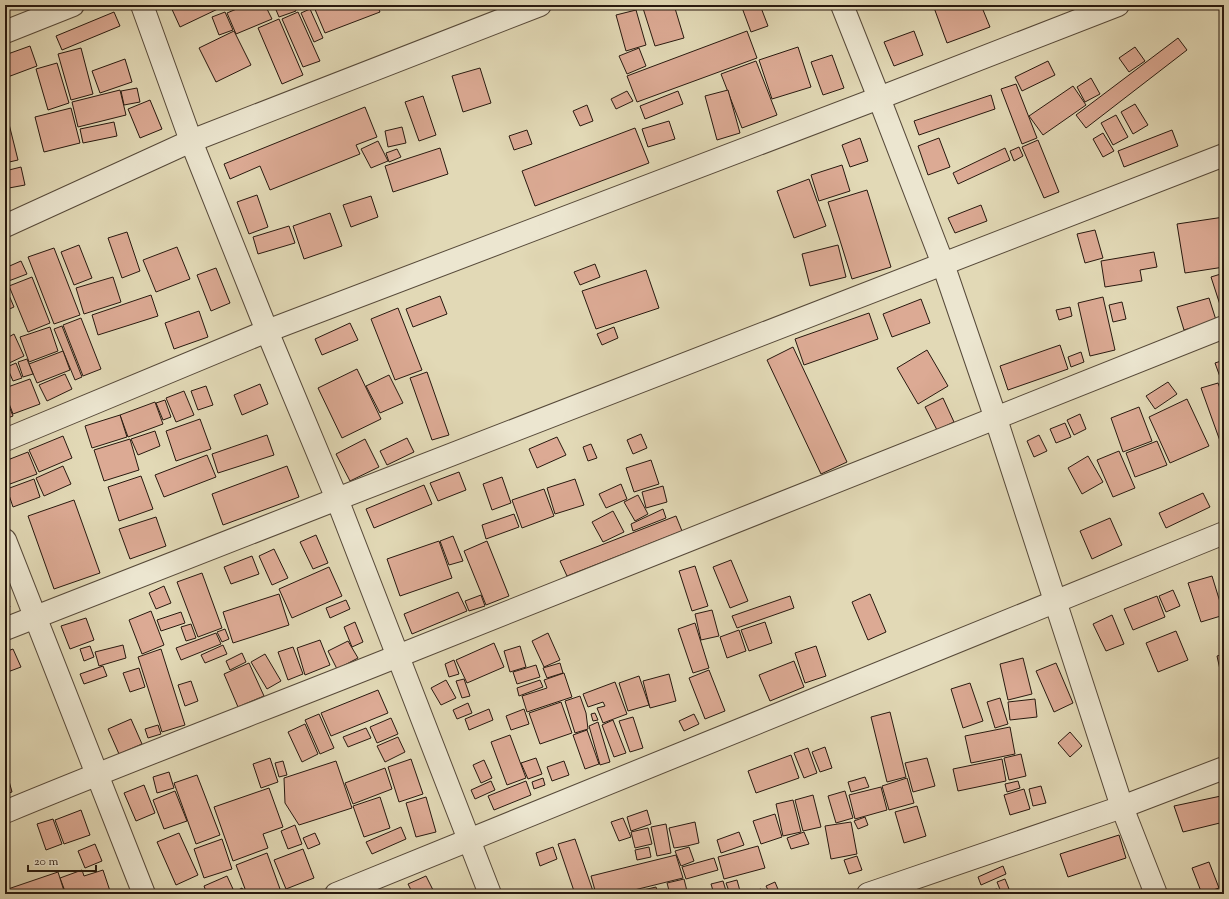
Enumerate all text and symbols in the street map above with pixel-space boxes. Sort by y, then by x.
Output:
scale bar [28,847,96,873]
text: 20 m [34,853,59,871]

